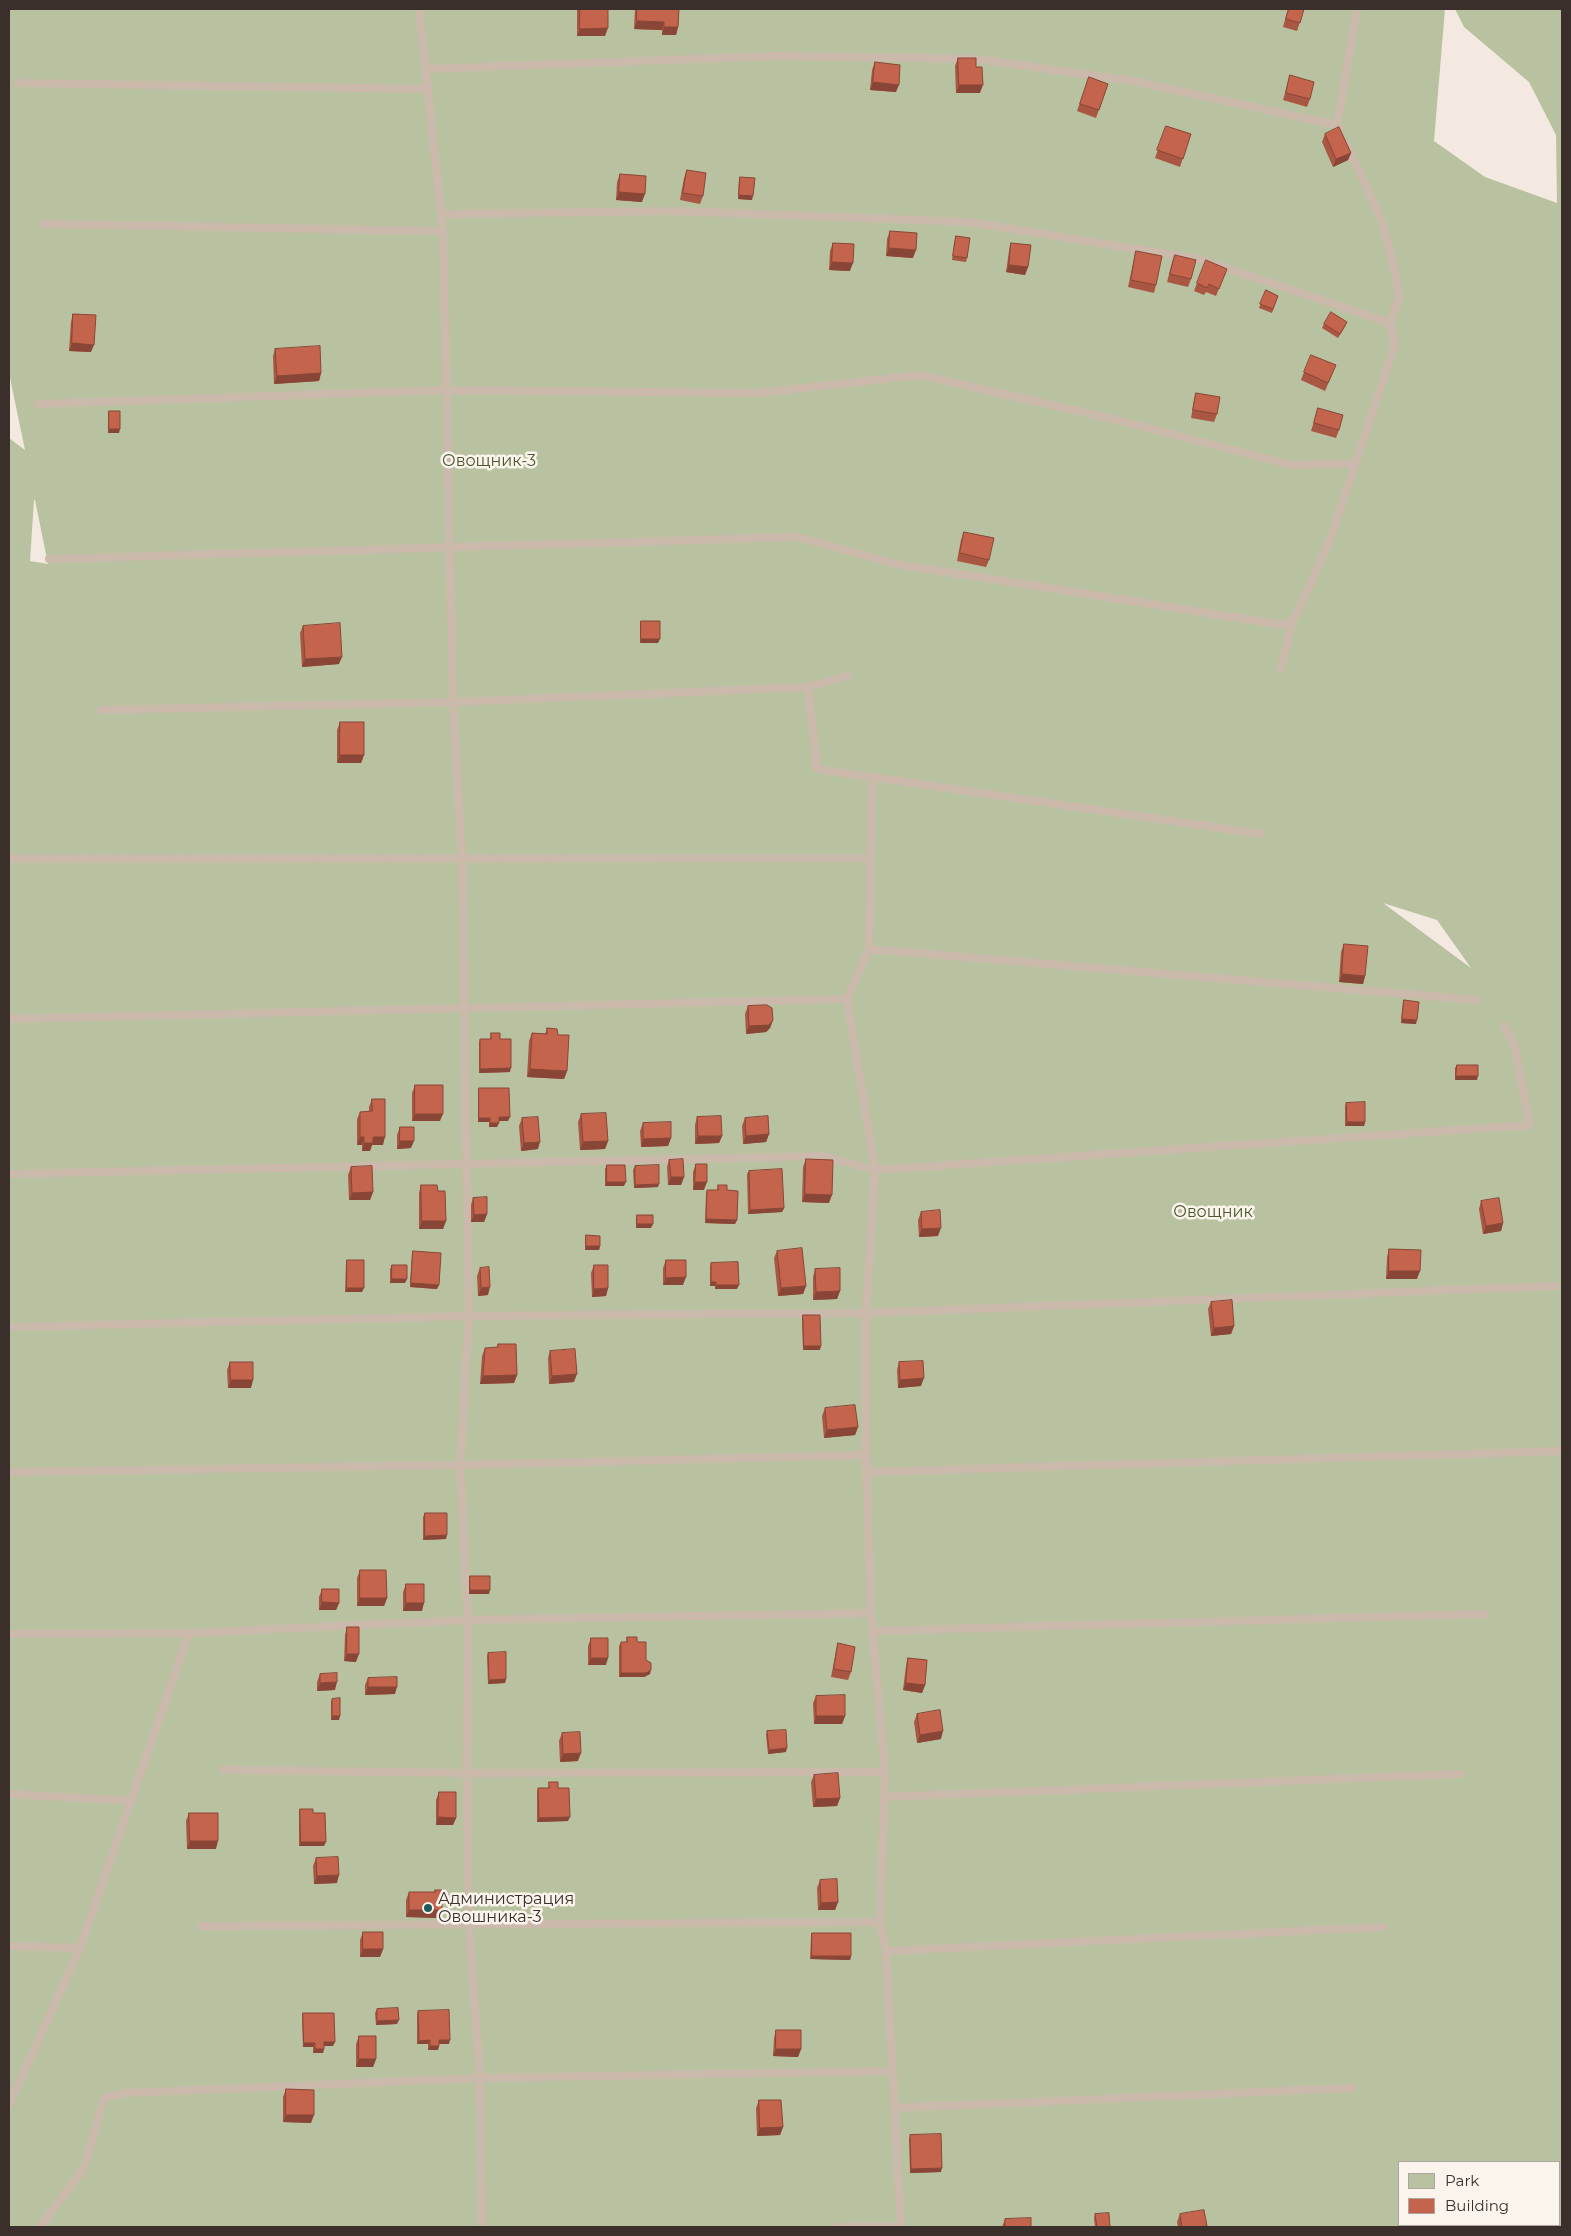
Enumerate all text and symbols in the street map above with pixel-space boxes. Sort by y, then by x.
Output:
park label: Овощник-3 [442,451,536,471]
park label: Овощник [1173,1202,1253,1222]
place label: Администрация Овошника-3 [438,1889,574,1927]
marker: Администрация Овошника-3 [422,1902,434,1914]
legend [1398,2161,1561,2226]
text: Park [1445,2171,1479,2190]
text: Building [1445,2196,1509,2215]

